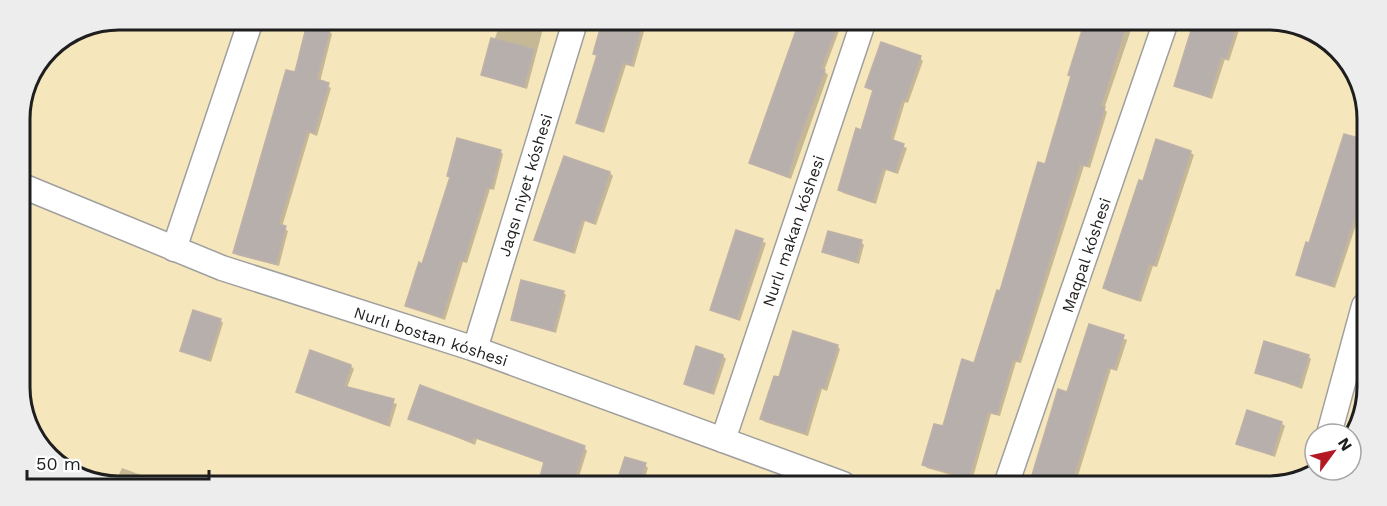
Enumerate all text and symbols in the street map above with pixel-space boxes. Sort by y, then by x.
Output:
street label: Jaqsı niyet kóshesi [495,111,556,259]
street label: Nurlı makan kóshesi [759,153,828,309]
street label: Maqpal kóshesi [1058,195,1115,315]
street label: Nurlı bostan kóshesi [352,303,510,370]
north arrow [1303,422,1363,482]
text: N [1334,434,1356,454]
scale bar [27,443,208,481]
text: 50 m [36,453,81,474]

